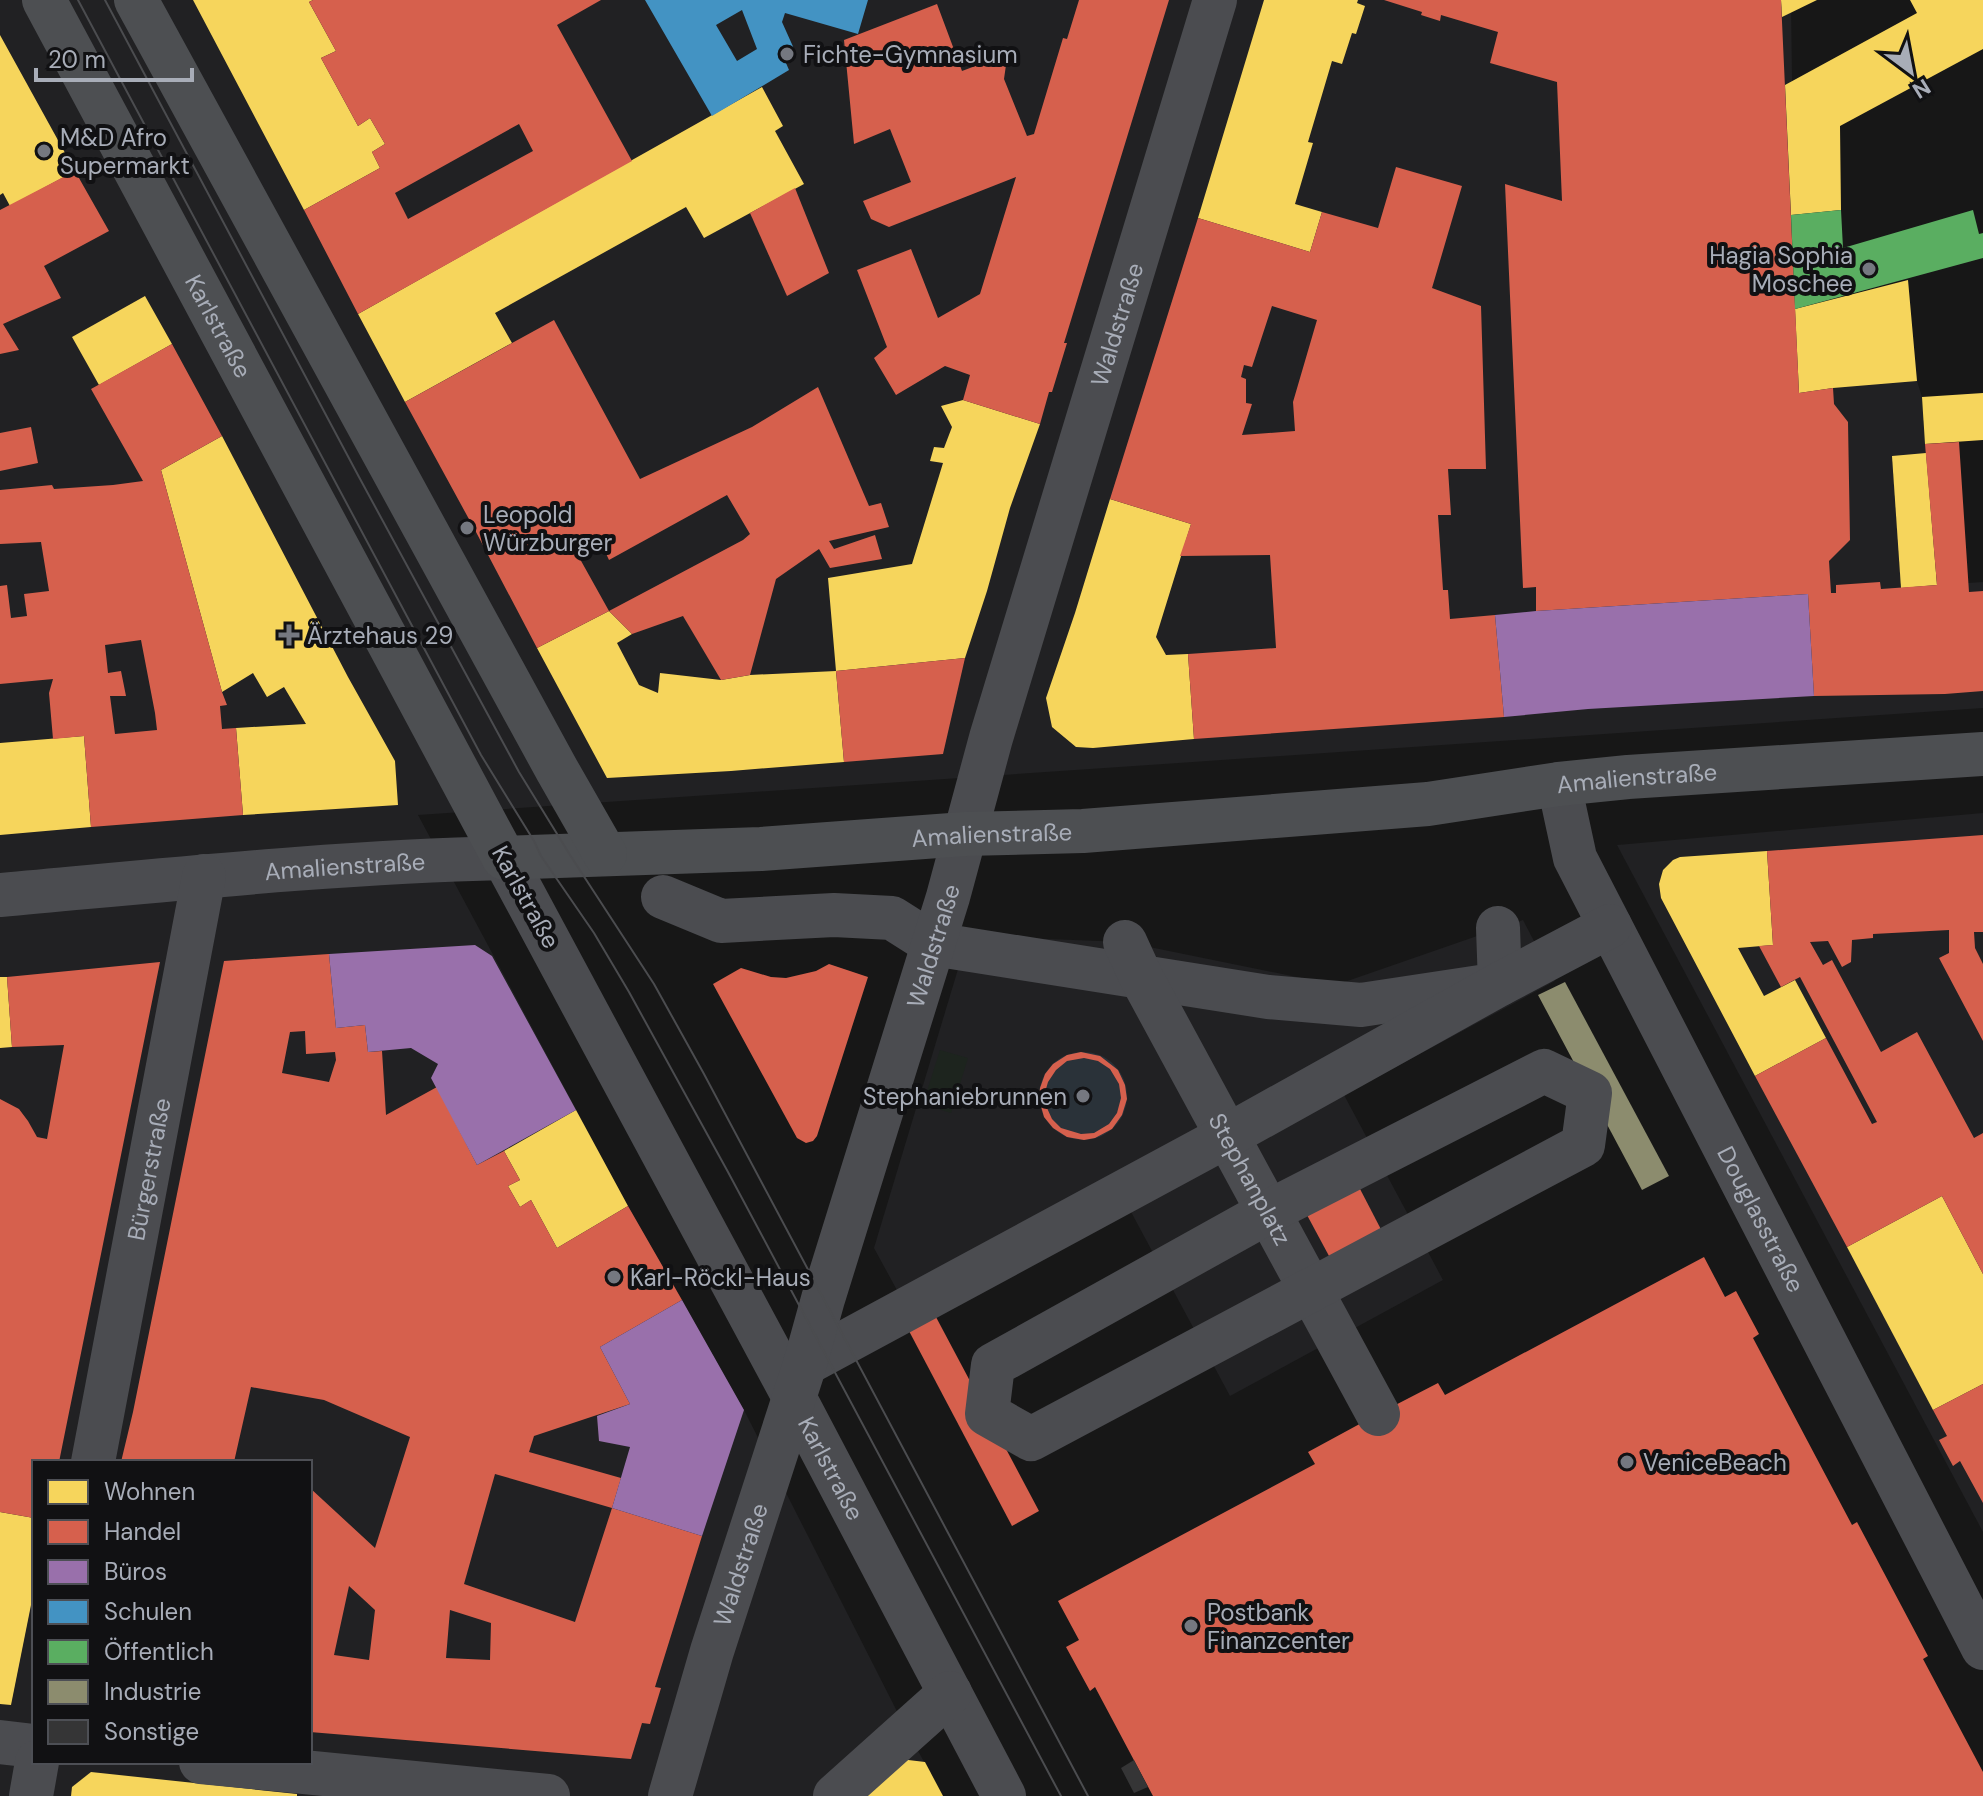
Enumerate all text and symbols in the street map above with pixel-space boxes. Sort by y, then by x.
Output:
scale bar [36,32,192,82]
north arrow [1871,32,1951,112]
place label: Fichte-Gymnasium [803,39,1018,70]
text: 20 m [48,44,106,75]
marker: Fichte-Gymnasium [778,45,796,63]
text: N [1907,72,1936,105]
place label: M&D Afro Supermarkt [60,122,190,181]
marker: M&D Afro Supermarkt [35,142,53,160]
place label: Hagia Sophia Moschee [1709,240,1853,299]
street label: Waldstraße [1083,259,1150,390]
marker: Hagia Sophia Moschee [1860,260,1878,278]
street label: Karlstraße [178,269,259,383]
place label: Leopold Würzburger [483,499,612,558]
marker: Leopold Würzburger [458,519,476,537]
place label: Ärztehaus 29 [307,620,453,651]
marker: Ärztehaus 29 [278,624,300,646]
street label: Amalienstraße [1555,756,1718,800]
street label: Amalienstraße [910,816,1073,853]
street label: Karlstraße [485,840,567,954]
street label: Amalienstraße [263,845,426,887]
street label: Waldstraße [899,881,966,1011]
place label: Stephaniebrunnen [863,1081,1067,1112]
marker: Stephaniebrunnen [1074,1087,1092,1105]
street label: Bürgerstraße [120,1095,177,1243]
street label: Stephanplatz [1202,1107,1299,1250]
street label: Douglasstraße [1711,1141,1812,1297]
place label: Karl-Röckl-Haus [630,1262,811,1293]
marker: Karl-Röckl-Haus [605,1268,623,1286]
street label: Karlstraße [791,1411,871,1525]
place label: VeniceBeach [1643,1447,1787,1478]
marker: VeniceBeach [1618,1453,1636,1471]
legend [32,1460,312,1764]
text: Wohnen [104,1476,195,1507]
street label: Waldstraße [706,1499,774,1630]
text: Handel [104,1516,181,1547]
text: Büros [104,1556,167,1587]
text: Schulen [104,1596,192,1627]
place label: Postbank Finanzcenter [1207,1597,1350,1656]
marker: Postbank Finanzcenter [1182,1617,1200,1635]
text: Öffentlich [104,1636,214,1667]
text: Industrie [104,1676,201,1707]
text: Sonstige [104,1716,199,1747]

